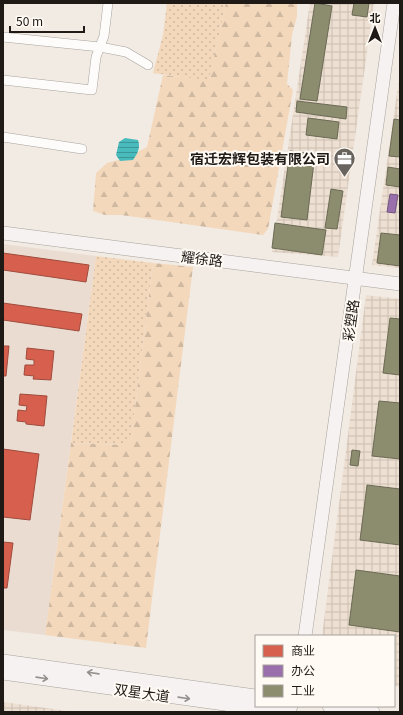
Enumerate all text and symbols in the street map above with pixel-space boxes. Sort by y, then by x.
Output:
scale bar [10,8,84,34]
north arrow [355,8,395,48]
text: 北 [370,9,381,25]
text: 50 m [16,12,43,29]
office icon: 宿迁宏辉包装有限公司 [332,145,358,178]
place label: 宿迁宏辉包装有限公司 [190,148,330,168]
street label: 耀徐路 [180,246,224,270]
street label: 彩塑路 [337,298,363,342]
legend [255,635,395,707]
text: 商业 [291,641,315,658]
text: 办公 [291,661,315,678]
one-way arrow [86,669,99,677]
one-way arrow [35,674,48,682]
street label: 双星大道 [113,678,171,706]
text: 工业 [291,681,315,698]
one-way arrow [177,694,190,702]

